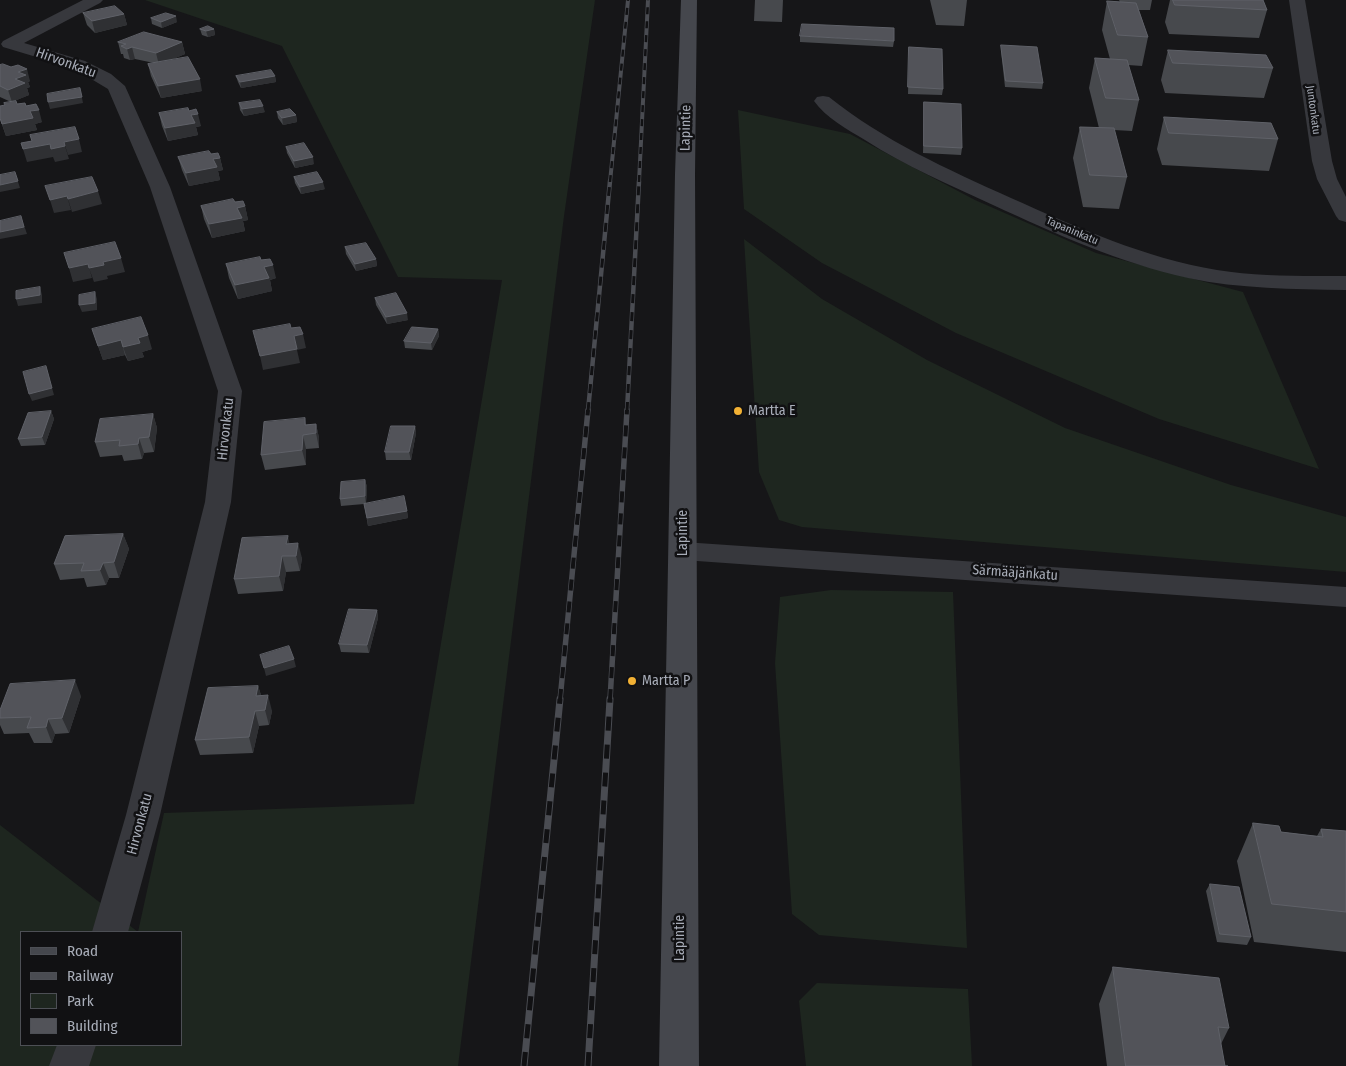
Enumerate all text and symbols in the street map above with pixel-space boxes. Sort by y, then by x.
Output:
street label: Hirvonkatu [34,44,98,82]
street label: Juntonkatu [1303,85,1323,135]
street label: Lapintie [677,105,695,151]
street label: Tapaninkatu [1044,214,1100,248]
street label: Hirvonkatu [214,397,238,461]
place label: Martta E [748,403,795,419]
marker: Martta E [732,405,744,417]
street label: Lapintie [675,510,691,556]
street label: Särmääjänkatu [972,562,1058,584]
place label: Martta P [642,673,690,689]
marker: Martta P [626,675,638,687]
street label: Hirvonkatu [124,791,156,857]
street label: Lapintie [672,915,688,961]
legend [20,931,182,1046]
text: Road [67,942,98,960]
text: Railway [67,967,114,985]
text: Park [67,992,94,1010]
text: Building [67,1017,118,1035]

